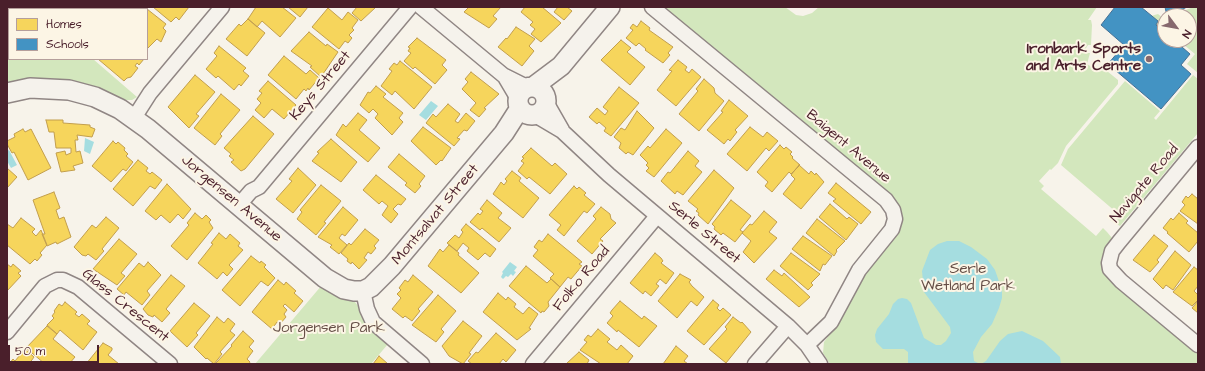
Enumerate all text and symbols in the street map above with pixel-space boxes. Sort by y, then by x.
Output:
legend [8,8,148,60]
north arrow [1157,8,1197,48]
text: Homes [46,16,82,33]
text: N [1179,27,1195,41]
text: Schools [46,36,89,53]
place label: Ironbark Sports and Arts Centre [1026,41,1141,76]
street label: Keys Street [287,48,355,124]
marker: Ironbark Sports and Arts Centre [1144,54,1154,64]
street label: Baigent Avenue [802,106,894,188]
street label: Navigate Road [1107,141,1183,227]
street label: Jorgensen Avenue [177,152,285,246]
street label: Montsalvat Street [389,161,483,269]
street label: Serle Street [664,198,744,268]
street label: Folko Road [550,243,614,315]
park label: Serle Wetland Park [921,261,1015,296]
street label: Glass Crescent [78,265,172,347]
park label: Jorgensen Park [273,320,385,338]
scale bar [10,337,101,363]
text: 50 m [15,343,45,360]

